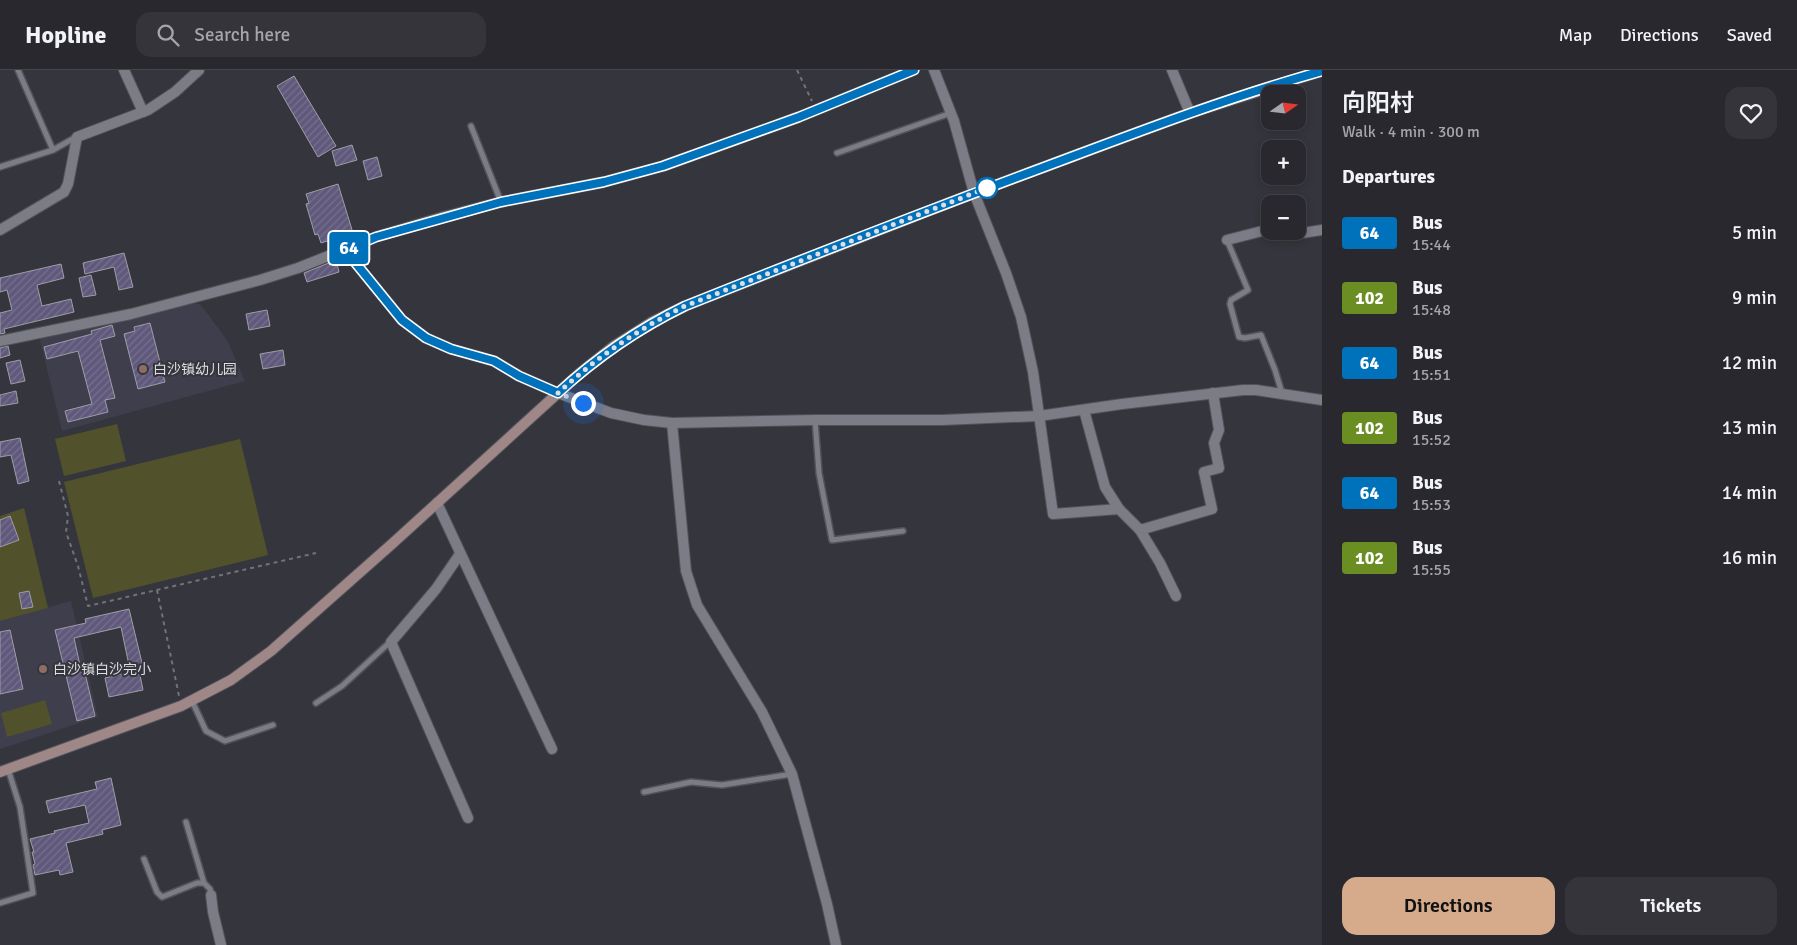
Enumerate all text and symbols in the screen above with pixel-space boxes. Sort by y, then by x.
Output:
search box [136,12,486,57]
text: Hopline [25,20,106,50]
icon: search [154,21,182,49]
text: Search here [194,23,290,47]
text: Map [1559,24,1592,46]
text: Directions [1620,24,1699,46]
text: Saved [1727,24,1772,46]
north arrow [1261,85,1306,130]
map controls [1261,85,1306,240]
button: heart [1725,87,1777,139]
text: 向阳村 [1342,88,1414,118]
text: Walk · 4 min · 300 m [1342,122,1480,142]
button: + [1261,140,1306,185]
text: Departures [1342,165,1435,189]
unlabelled marker [976,177,998,199]
button: − [1261,195,1306,240]
text: Bus [1412,211,1443,235]
text: 5 min [1732,221,1777,245]
text: 64 [1360,222,1379,244]
line badge: 64 [326,232,372,264]
text: 15:44 [1412,235,1451,255]
text: 64 [339,237,359,259]
text: Bus [1412,276,1443,300]
text: 9 min [1732,286,1777,310]
text: 102 [1355,287,1384,309]
text: 15:48 [1412,300,1451,320]
text: Bus [1412,341,1443,365]
text: 12 min [1722,351,1777,375]
text: 64 [1360,352,1379,374]
place label: 白沙镇幼儿园 [153,361,237,378]
marker: 白沙镇幼儿园 [137,363,149,375]
text: 15:51 [1412,365,1451,385]
your location [571,391,596,416]
text: Bus [1412,406,1443,430]
text: 13 min [1722,416,1777,440]
text: 102 [1355,417,1384,439]
text: 15:52 [1412,430,1451,450]
text: Bus [1412,471,1443,495]
text: 14 min [1722,481,1777,505]
text: 64 [1360,482,1379,504]
text: 15:53 [1412,495,1451,515]
text: Bus [1412,536,1443,560]
text: 16 min [1722,546,1777,570]
text: 102 [1355,547,1384,569]
text: 15:55 [1412,560,1451,580]
place label: 白沙镇白沙完小 [53,661,151,678]
marker: 白沙镇白沙完小 [37,663,49,675]
button: Directions [1342,877,1555,935]
button: Tickets [1565,877,1777,935]

